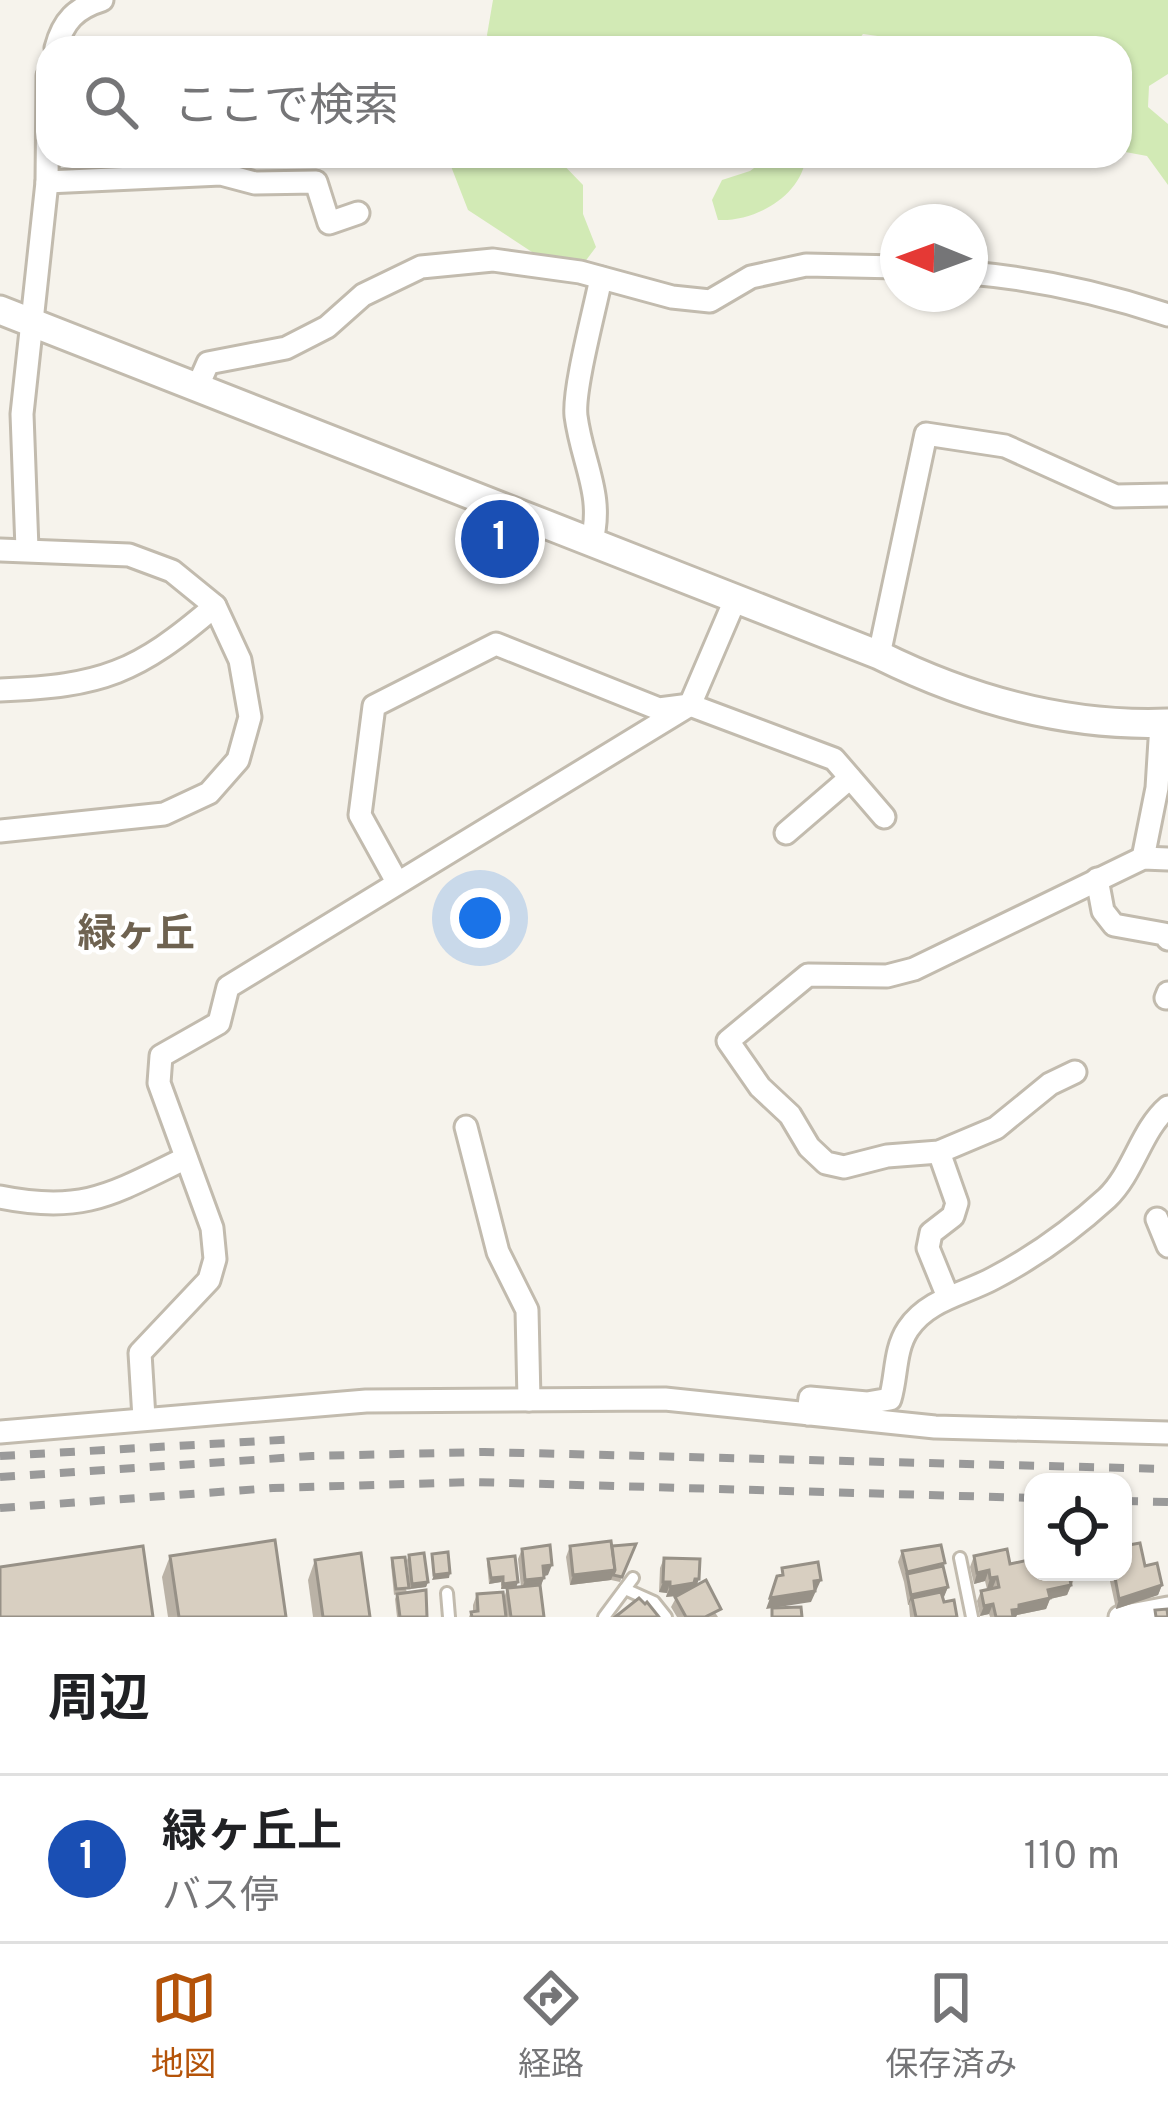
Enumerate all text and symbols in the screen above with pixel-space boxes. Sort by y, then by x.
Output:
search box [36,36,1132,168]
icon: search [78,69,144,135]
text: ここで検索 [174,80,399,137]
north arrow [880,204,988,312]
pin: 1 [461,494,539,584]
your location [450,888,510,948]
district label: 緑ヶ丘 [77,912,195,961]
map controls [1024,1473,1132,1581]
button: locate [1024,1473,1132,1581]
text: 周辺 [48,1670,150,1735]
text: 緑ヶ丘上 [162,1806,342,1863]
text: 1 [79,1834,95,1883]
text: 110 m [1024,1834,1120,1883]
text: バス停 [162,1874,279,1923]
tab: 地図 [151,1965,217,2088]
tab: 経路 [518,1965,584,2088]
tab: 保存済み [885,1965,1017,2088]

